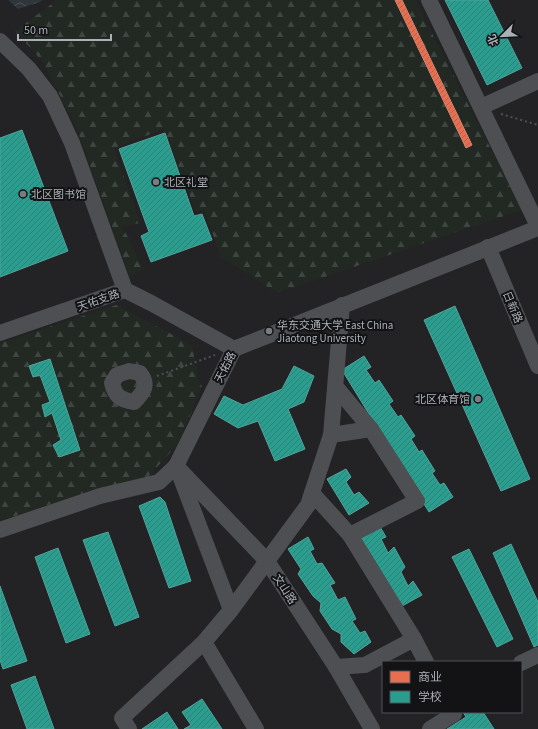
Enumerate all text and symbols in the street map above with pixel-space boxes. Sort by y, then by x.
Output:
scale bar [18,16,111,42]
north arrow [482,16,522,56]
text: 50 m [24,22,48,39]
text: 北 [484,32,502,48]
place label: 北区礼堂 [164,175,208,190]
marker: 北区礼堂 [151,177,161,187]
place label: 北区图书馆 [31,187,86,202]
marker: 北区图书馆 [18,189,28,199]
street label: 天佑支路 [75,286,121,315]
street label: 日新路 [499,289,526,325]
place label: 华东交通大学 East China Jiaotong University [277,318,393,346]
marker: 华东交通大学 East China Jiaotong University [264,326,274,336]
street label: 天佑路 [211,349,240,385]
place label: 北区体育馆 [415,392,470,407]
marker: 北区体育馆 [473,394,483,404]
street label: 文山路 [269,571,300,607]
legend [382,661,522,713]
text: 商业 [418,669,442,686]
text: 学校 [418,689,442,706]

